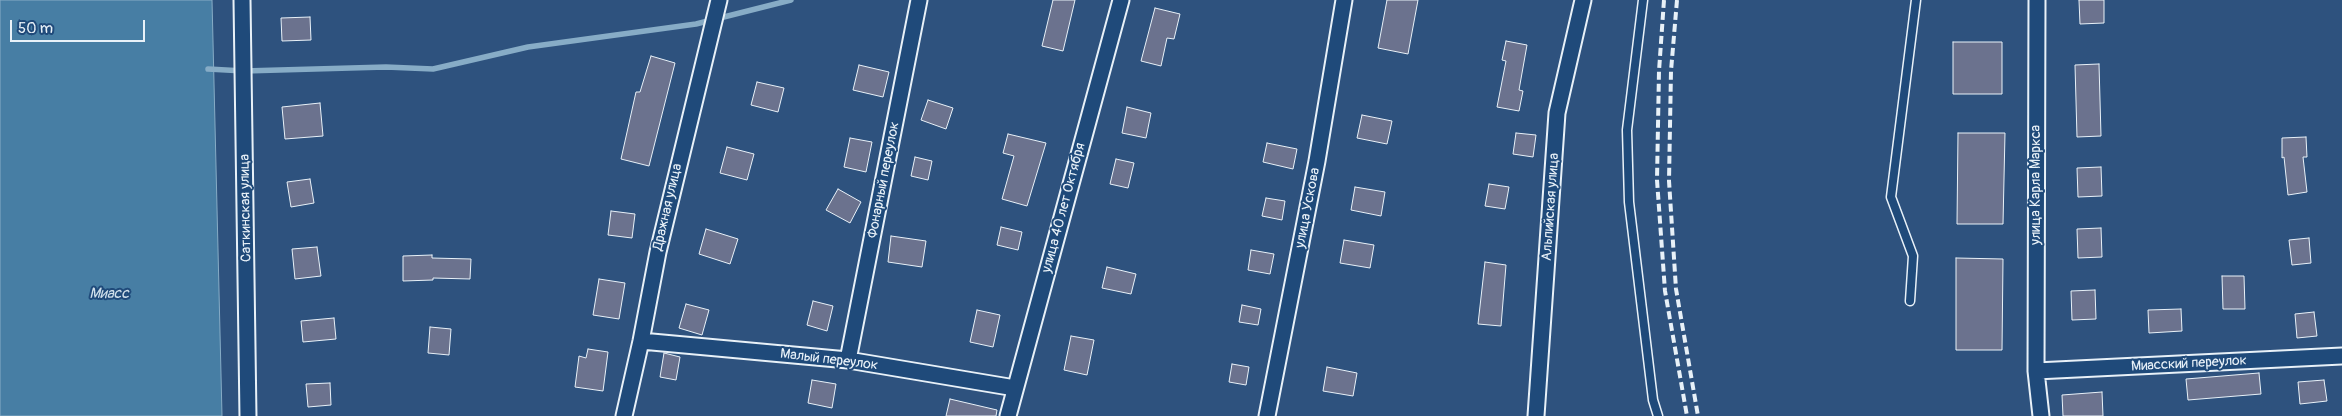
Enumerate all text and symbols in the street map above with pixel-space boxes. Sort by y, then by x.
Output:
scale bar [12,10,148,42]
text: 50 m [18,19,53,38]
street label: Фонарный переулок [864,120,904,240]
street label: улица Карла Маркса [2028,125,2044,245]
street label: улица 40 лет Октября [1039,141,1089,275]
street label: Альпийская улица [1539,152,1563,262]
street label: Саткинская улица [237,154,255,262]
street label: Дражная улица [650,162,686,252]
street label: улица Ускова [1292,166,1324,250]
water label: Миасс [89,285,129,303]
street label: Малый переулок [779,346,879,374]
street label: Миасский переулок [2131,353,2247,375]

